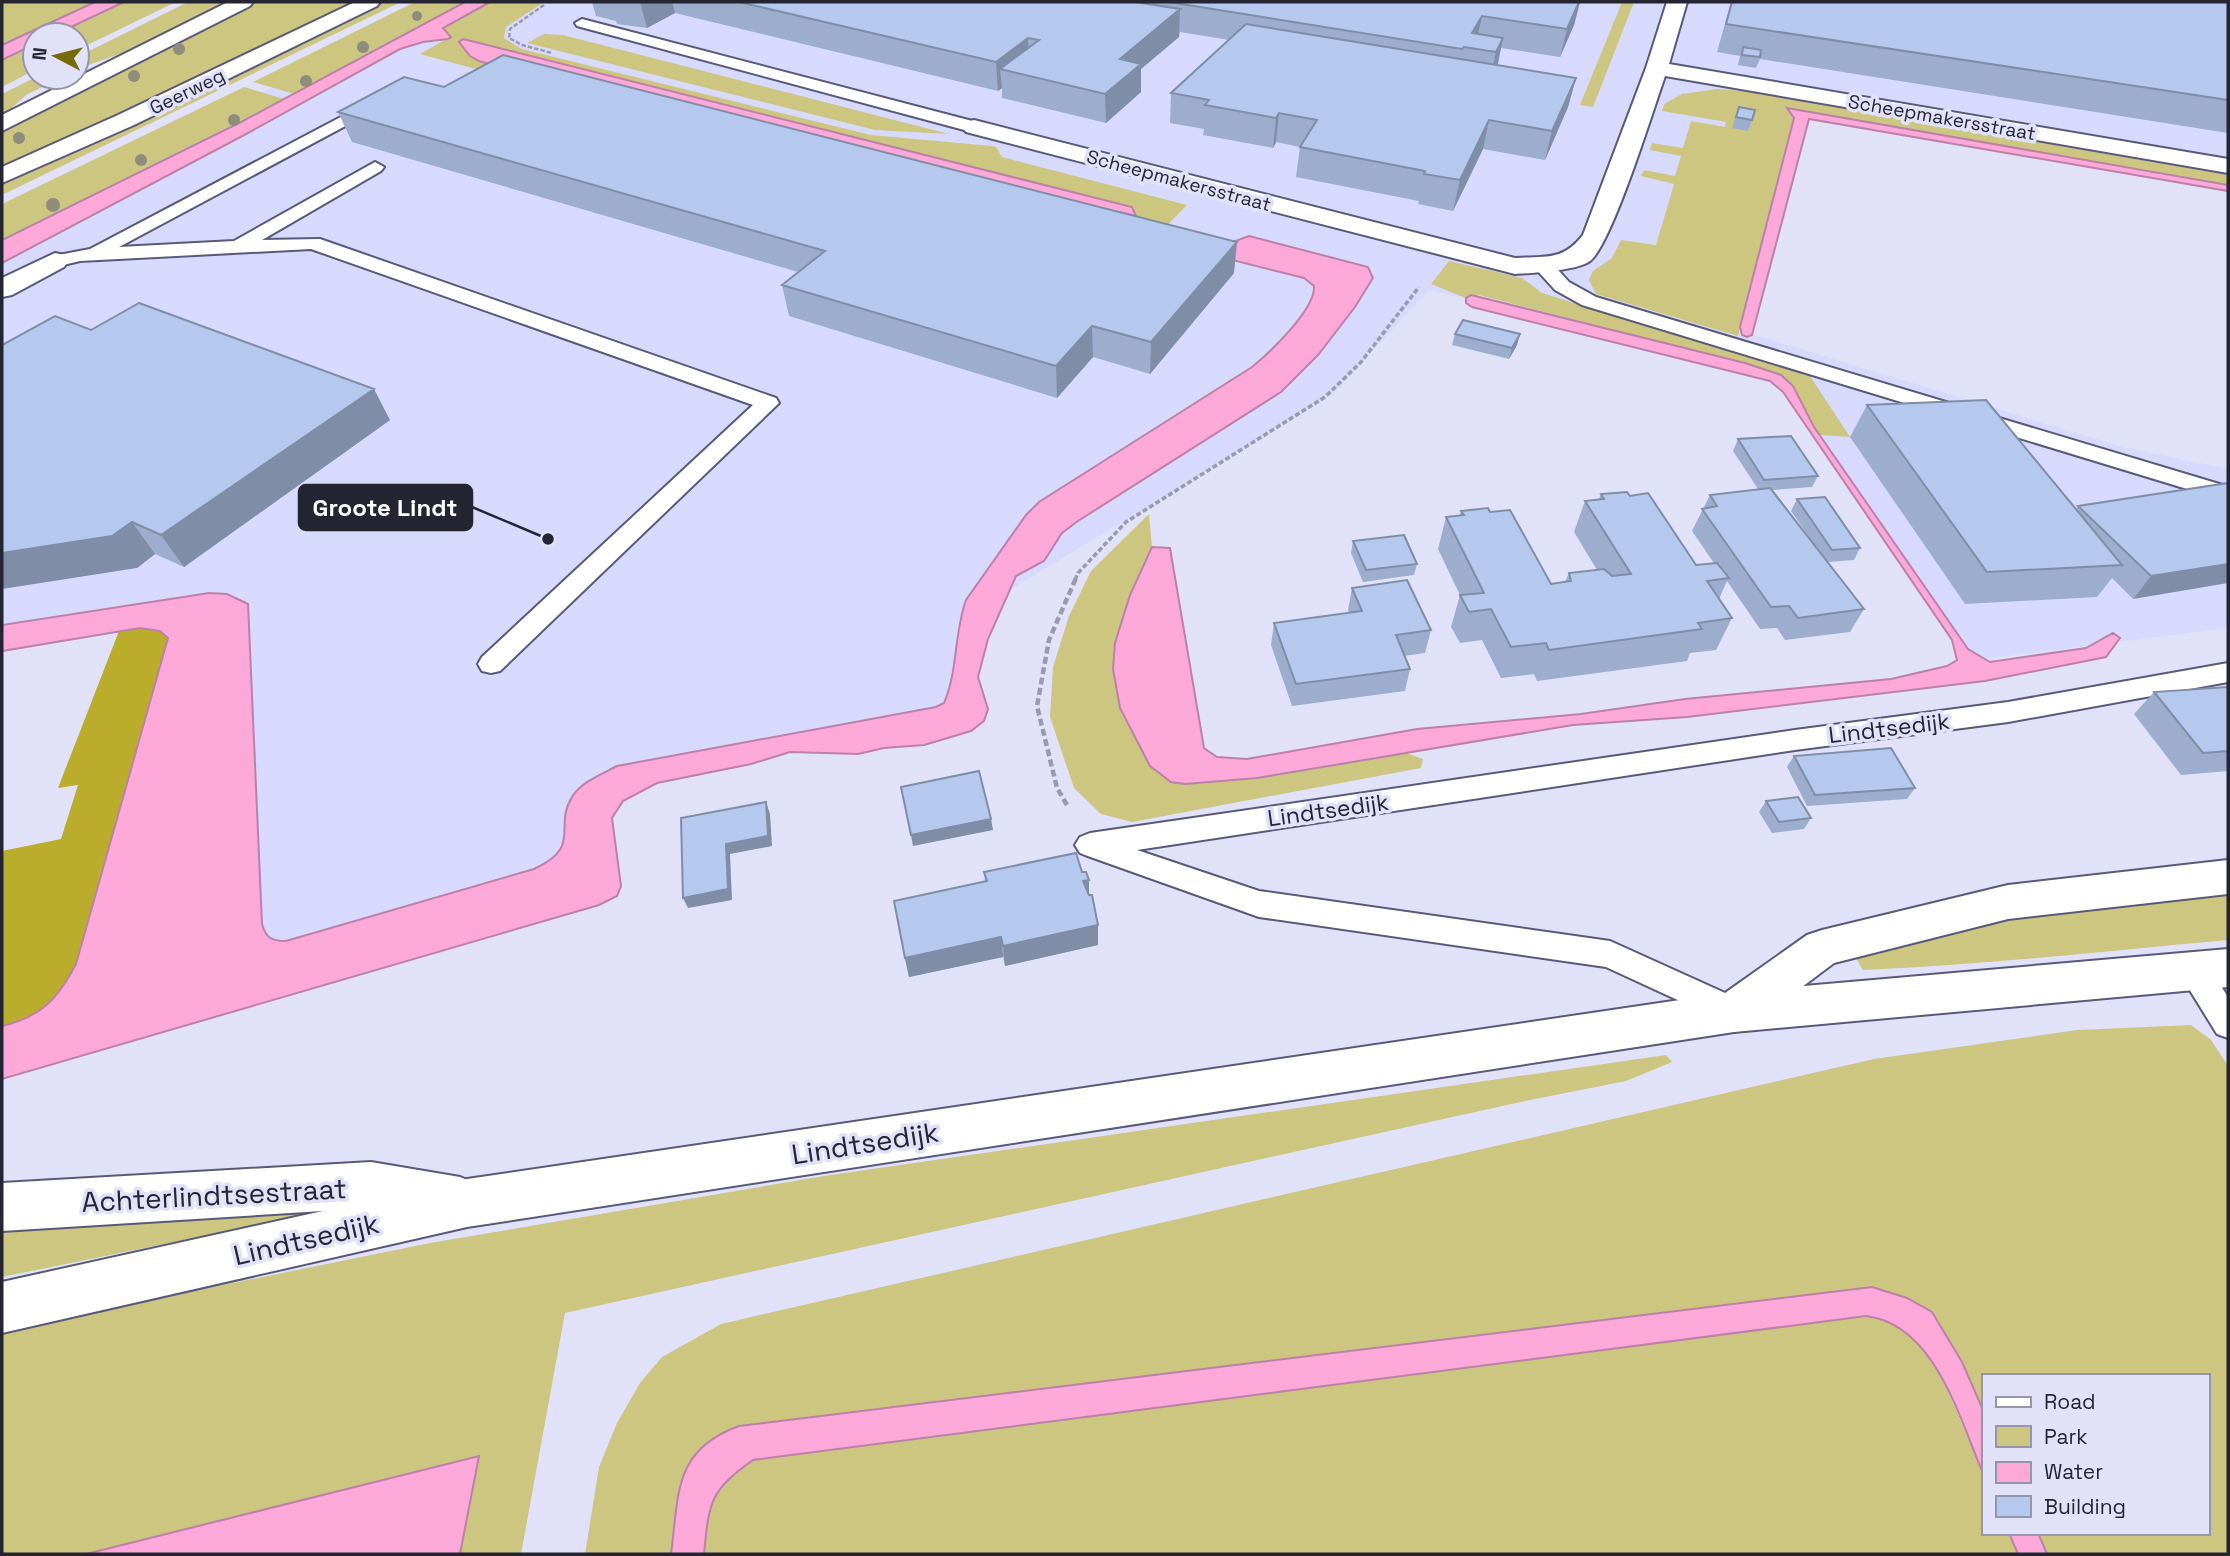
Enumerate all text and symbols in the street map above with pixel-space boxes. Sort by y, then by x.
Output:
north arrow [21,21,91,91]
text: N [26,46,53,62]
street label: Geerweg [145,63,229,120]
street label: Scheepmakersstraat [1846,89,2038,146]
street label: Scheepmakersstraat [1084,144,1274,217]
callout: Groote Lindt [299,485,472,530]
text: Groote Lindt [313,492,457,523]
street label: Lindtsedijk [1827,706,1951,750]
street label: Lindtsedijk [1266,787,1390,833]
street label: Lindtsedijk [789,1114,941,1172]
street label: Achterlindtsestraat [81,1170,347,1220]
street label: Lindtsedijk [230,1205,382,1273]
legend [1982,1374,2209,1535]
text: Road [2044,1388,2096,1415]
text: Park [2044,1423,2088,1450]
text: Water [2044,1458,2103,1485]
text: Building [2044,1493,2126,1520]

